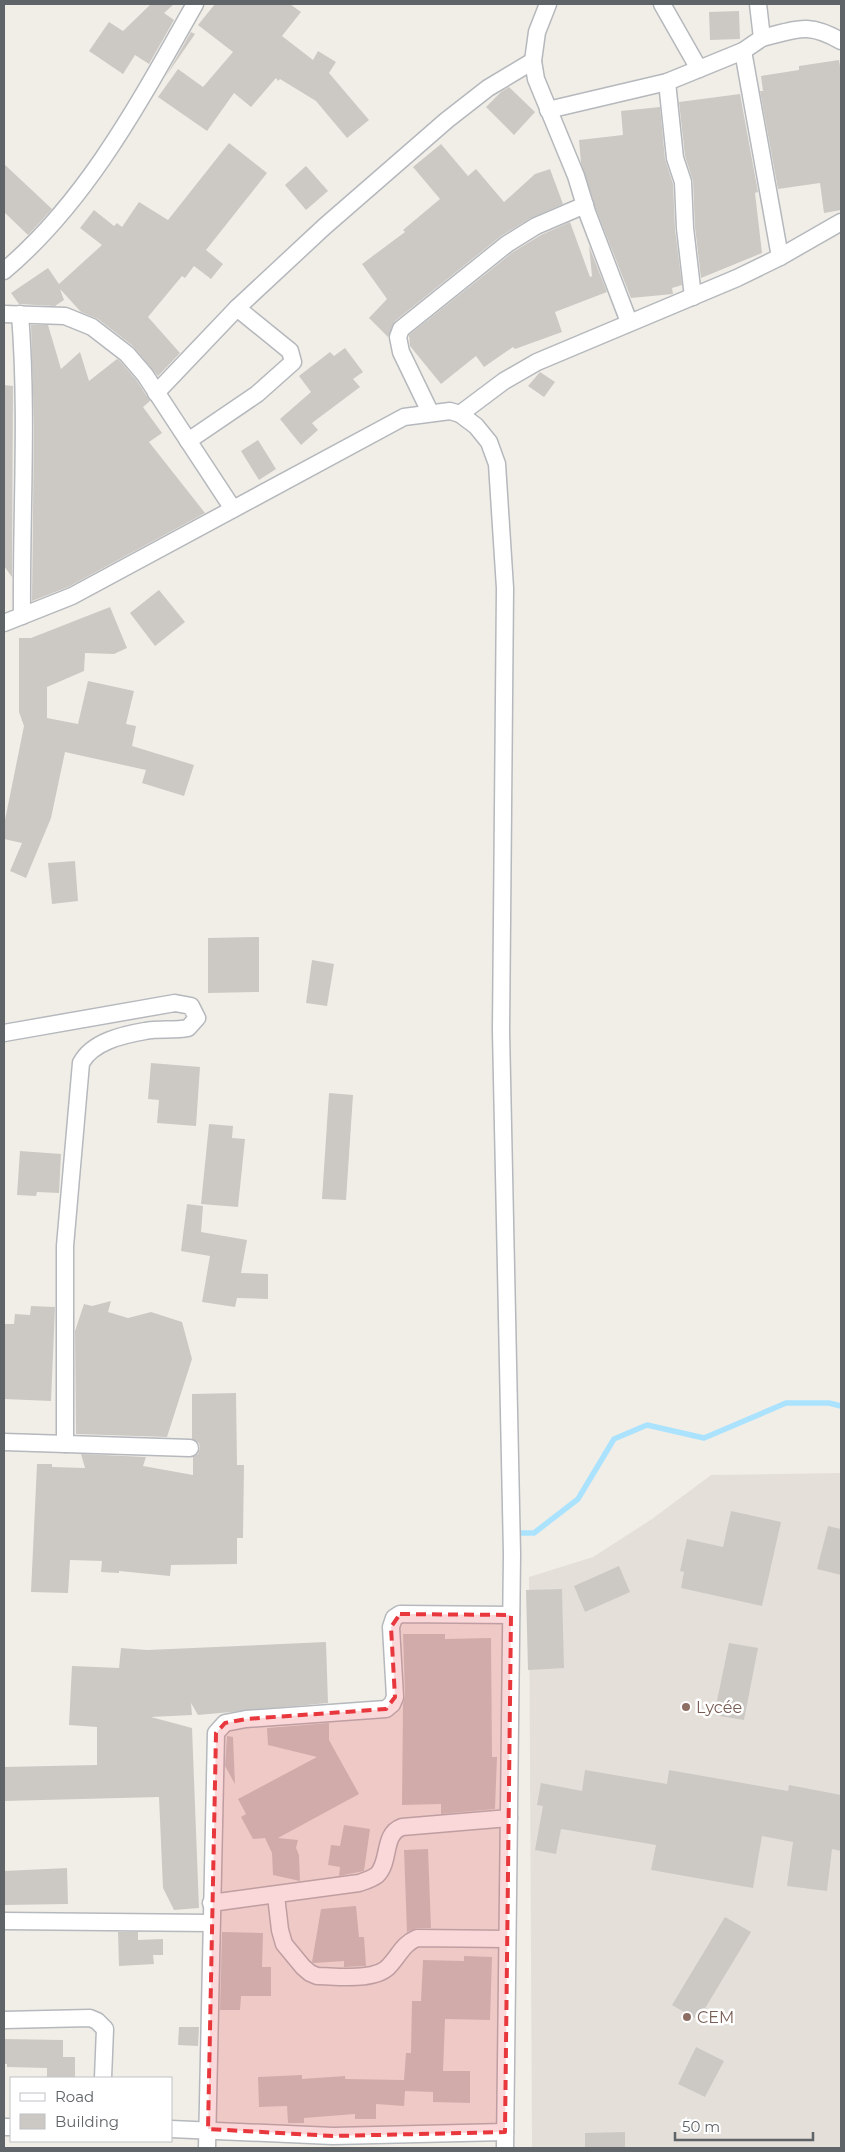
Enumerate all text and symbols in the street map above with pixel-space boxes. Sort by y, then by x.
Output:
place label: Lycée [696,1698,742,1717]
marker: Lycée [680,1701,692,1713]
place label: CEM [697,2008,734,2027]
marker: CEM [681,2011,693,2023]
legend [10,2077,172,2142]
text: Road [55,2087,94,2106]
scale bar [675,2110,812,2142]
text: Building [55,2112,119,2131]
text: 50 m [682,2117,720,2136]

